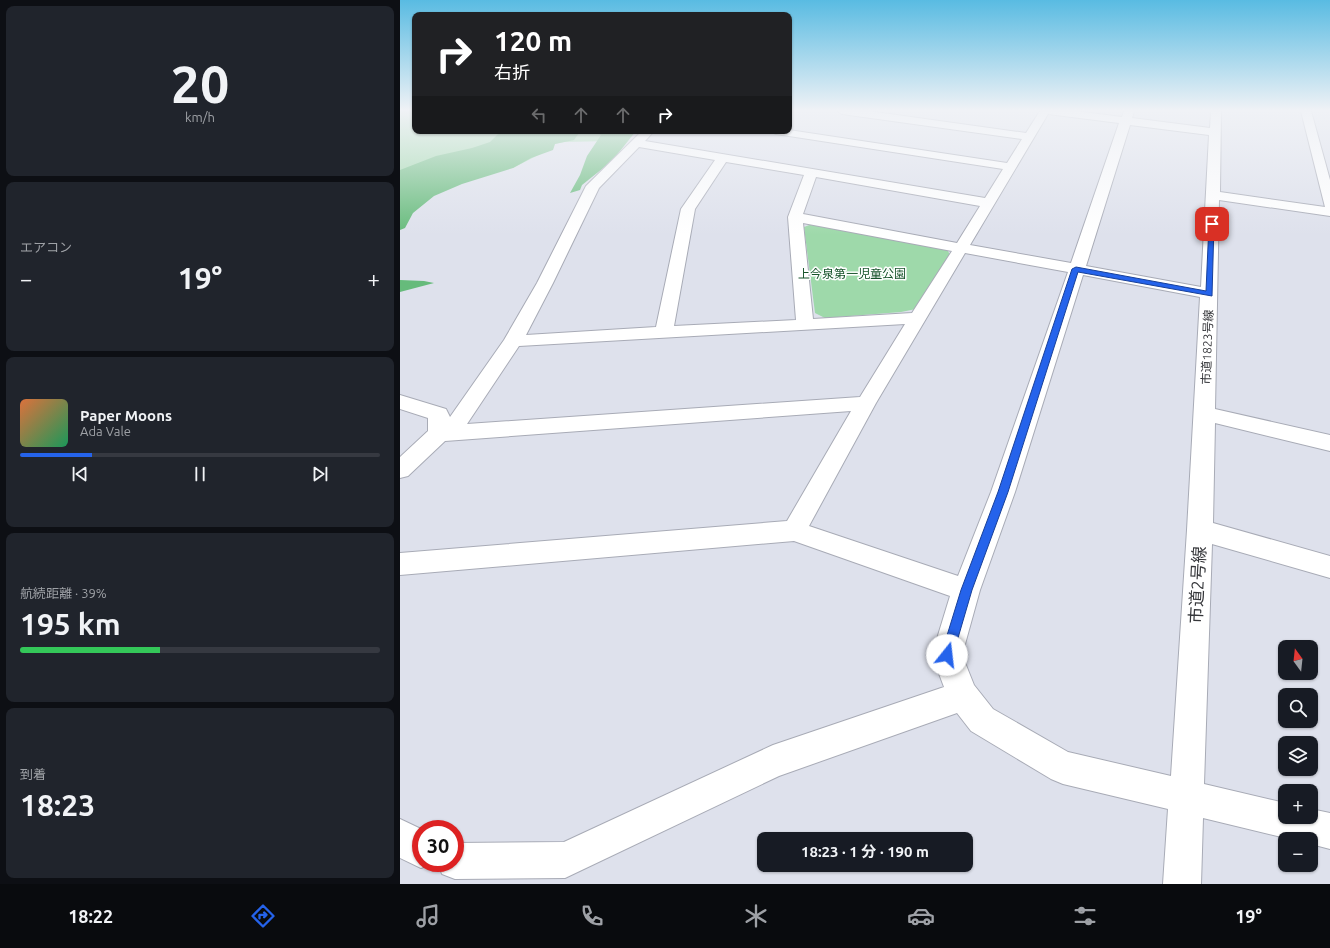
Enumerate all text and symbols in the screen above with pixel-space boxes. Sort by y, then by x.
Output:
text: 120 m [494,25,572,56]
icon: right [428,28,480,80]
text: 20 [171,55,229,113]
text: 右折 [494,62,530,82]
icon: left [528,104,550,126]
icon: ahead [570,104,592,126]
icon: ahead [612,104,634,126]
icon: right [654,104,676,126]
text: km/h [185,110,215,124]
pin [1195,207,1229,241]
icon: arrive [1201,213,1223,235]
text: エアコン [20,240,72,254]
text: 19° [178,261,222,295]
text: − [20,266,32,291]
text: + [368,266,380,291]
park label: 上今泉第一児童公園 [798,267,906,280]
street label: 市道1823号線 [1199,309,1215,385]
text: Paper Moons [80,407,172,424]
text: Ada Vale [80,424,131,438]
icon: previous [69,463,91,485]
icon: pause [189,463,211,485]
icon: next [309,463,331,485]
street label: 市道2号線 [1185,546,1209,624]
text: 航続距離 · 39% [20,586,107,600]
text: 195 km [20,607,121,641]
position arrow [926,634,968,676]
north arrow [1278,640,1318,680]
map controls [1278,640,1318,872]
button: search [1278,688,1318,728]
button: layers [1278,736,1318,776]
text: 到着 [20,767,46,781]
button: + [1278,784,1318,824]
text: 18:23 [20,788,95,822]
speed limit sign: 30 [412,820,464,872]
button: − [1278,832,1318,872]
text: 18:23 · 1 分 · 190 m [801,843,929,860]
icon: directions [249,902,277,930]
icon: music [414,902,442,930]
icon: phone [578,902,606,930]
icon: climate [742,902,770,930]
icon: car [907,902,935,930]
icon: filters [1071,902,1099,930]
text: 18:22 [68,906,113,926]
text: 19° [1235,906,1262,926]

